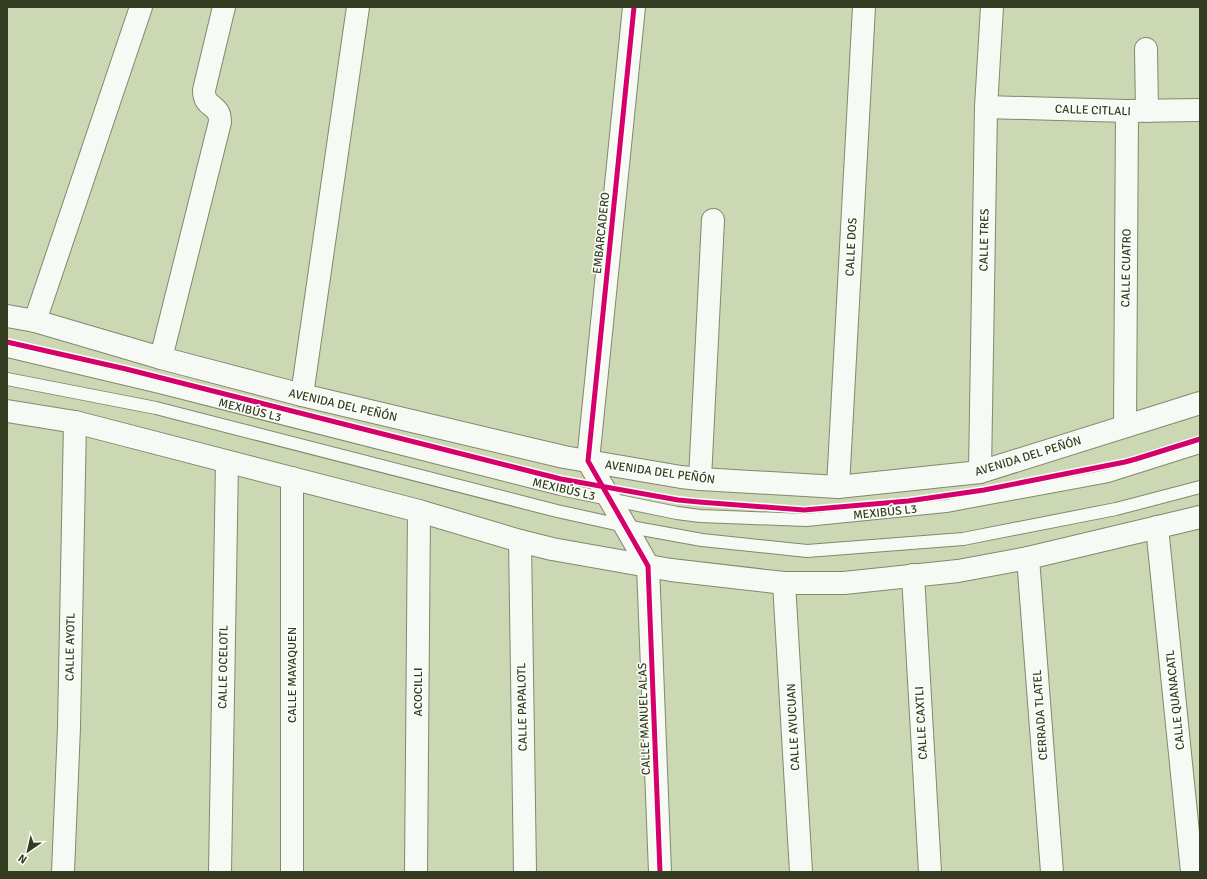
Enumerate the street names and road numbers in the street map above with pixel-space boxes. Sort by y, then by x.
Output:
street label: CALLE CITLALI [1055,102,1131,119]
street label: EMBARCADERO [590,191,613,275]
street label: CALLE TRES [976,208,993,272]
street label: CALLE DOS [842,217,861,277]
street label: CALLE CUATRO [1118,228,1135,308]
street label: AVENIDA DEL PEÑÓN [287,386,399,425]
street label: MEXIBÚS L3 [217,395,283,426]
street label: AVENIDA DEL PEÑÓN [973,433,1083,480]
street label: AVENIDA DEL PEÑÓN [604,457,716,488]
street label: MEXIBÚS L3 [531,475,597,504]
street label: MEXIBÚS L3 [852,502,918,523]
street label: CALLE AYOTL [62,613,79,681]
street label: CALLE OCELOTL [215,625,232,709]
street label: CALLE MAYAQUEN [285,627,300,723]
street label: CALLE QUANACATL [1163,649,1188,751]
street label: CALLE MANUEL ALAS [635,662,654,775]
street label: CALLE PAPALOTL [514,663,531,751]
street label: ACOCILLI [411,668,426,716]
street label: CERRADA TLATEL [1030,669,1051,761]
street label: CALLE AYUCUAN [784,683,803,771]
street label: CALLE CAXTLI [912,686,931,760]

